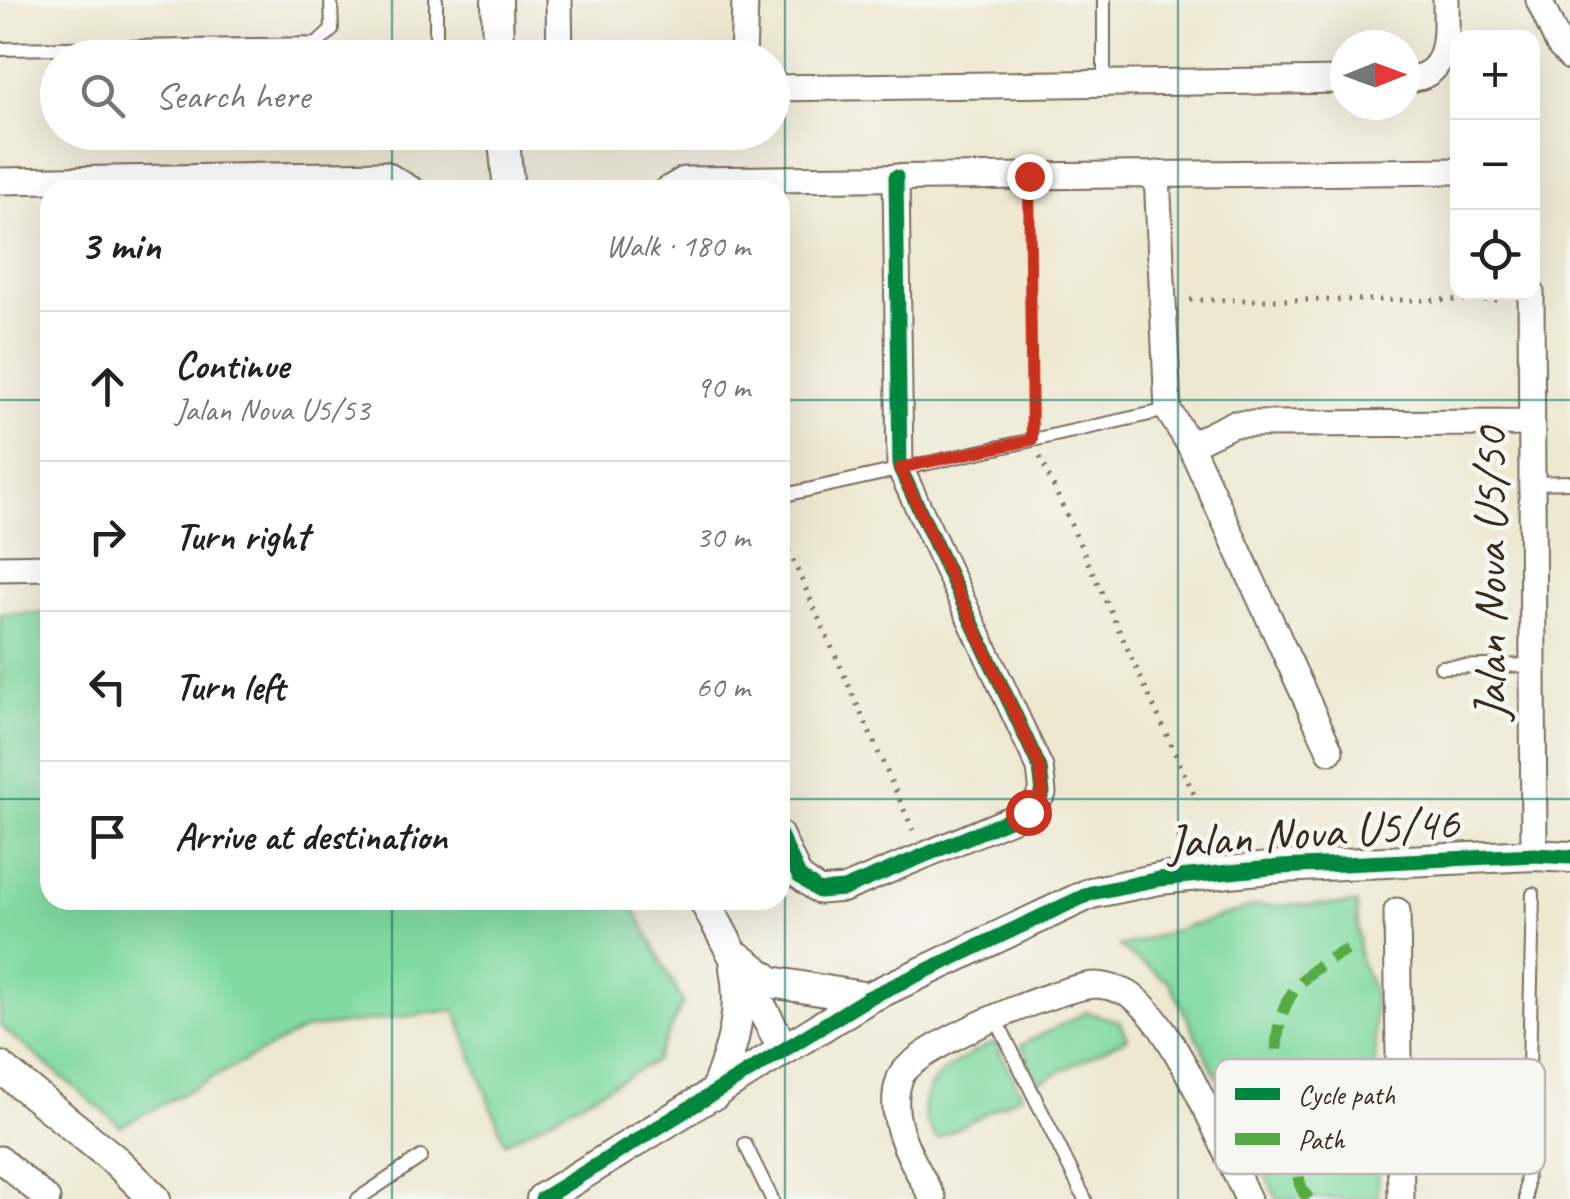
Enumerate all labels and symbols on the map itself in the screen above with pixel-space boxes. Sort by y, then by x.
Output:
north arrow [1330,30,1420,120]
route end [1007,154,1053,200]
street label: Jalan Nova U5/50 [1460,425,1520,722]
route start [1006,790,1052,836]
street label: Jalan Nova U5/46 [1163,792,1462,872]
legend [1215,1059,1545,1174]
text: Cycle path [1298,1077,1395,1112]
text: Path [1298,1122,1345,1157]

